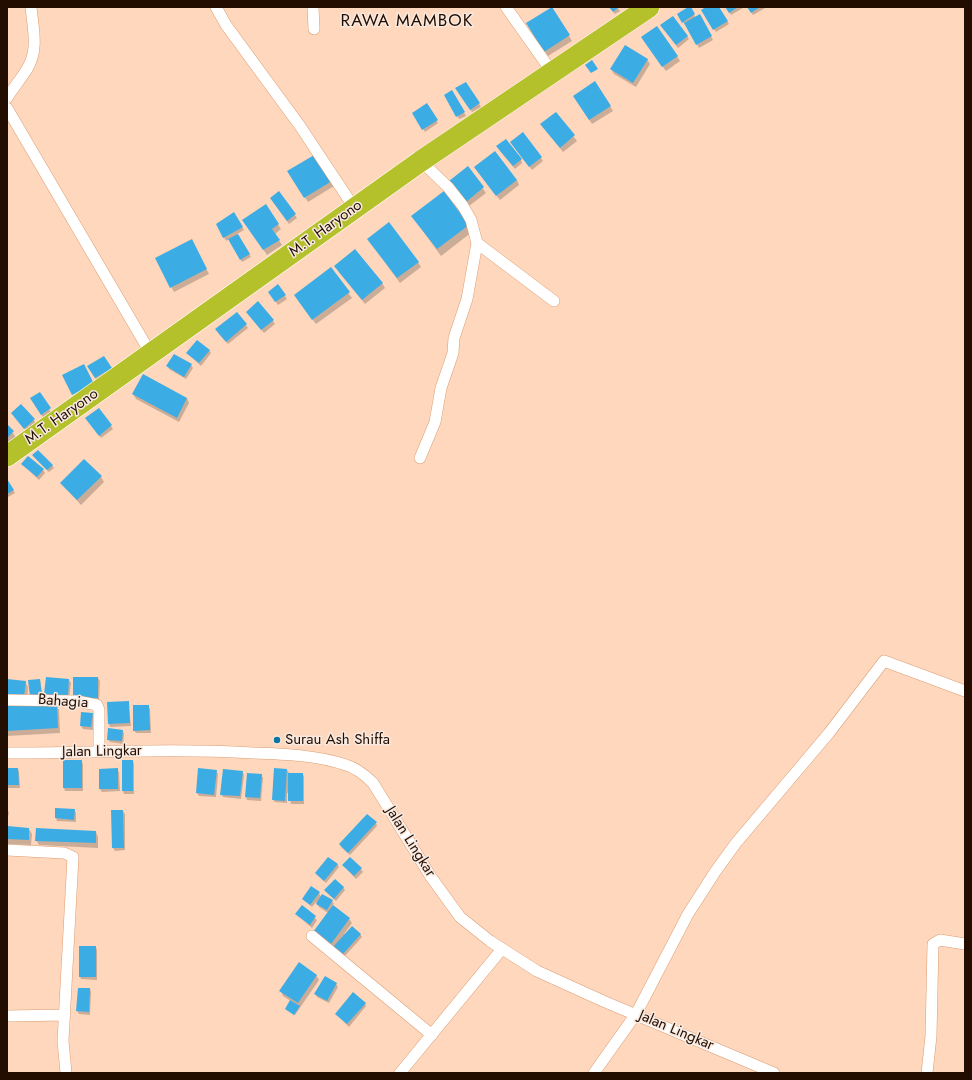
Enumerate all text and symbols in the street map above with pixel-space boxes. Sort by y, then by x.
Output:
district label: RAWA MAMBOK [341,12,473,32]
street label: M.T. Haryono [286,197,366,261]
street label: M.T. Haryono [22,385,102,449]
street label: Bahagia [37,691,89,713]
place label: Surau Ash Shiffa [285,731,390,749]
marker: Surau Ash Shiffa [272,735,282,745]
street label: Jalan Lingkar [62,742,142,762]
street label: Jalan Lingkar [381,803,439,881]
street label: Jalan Lingkar [636,1007,716,1055]

